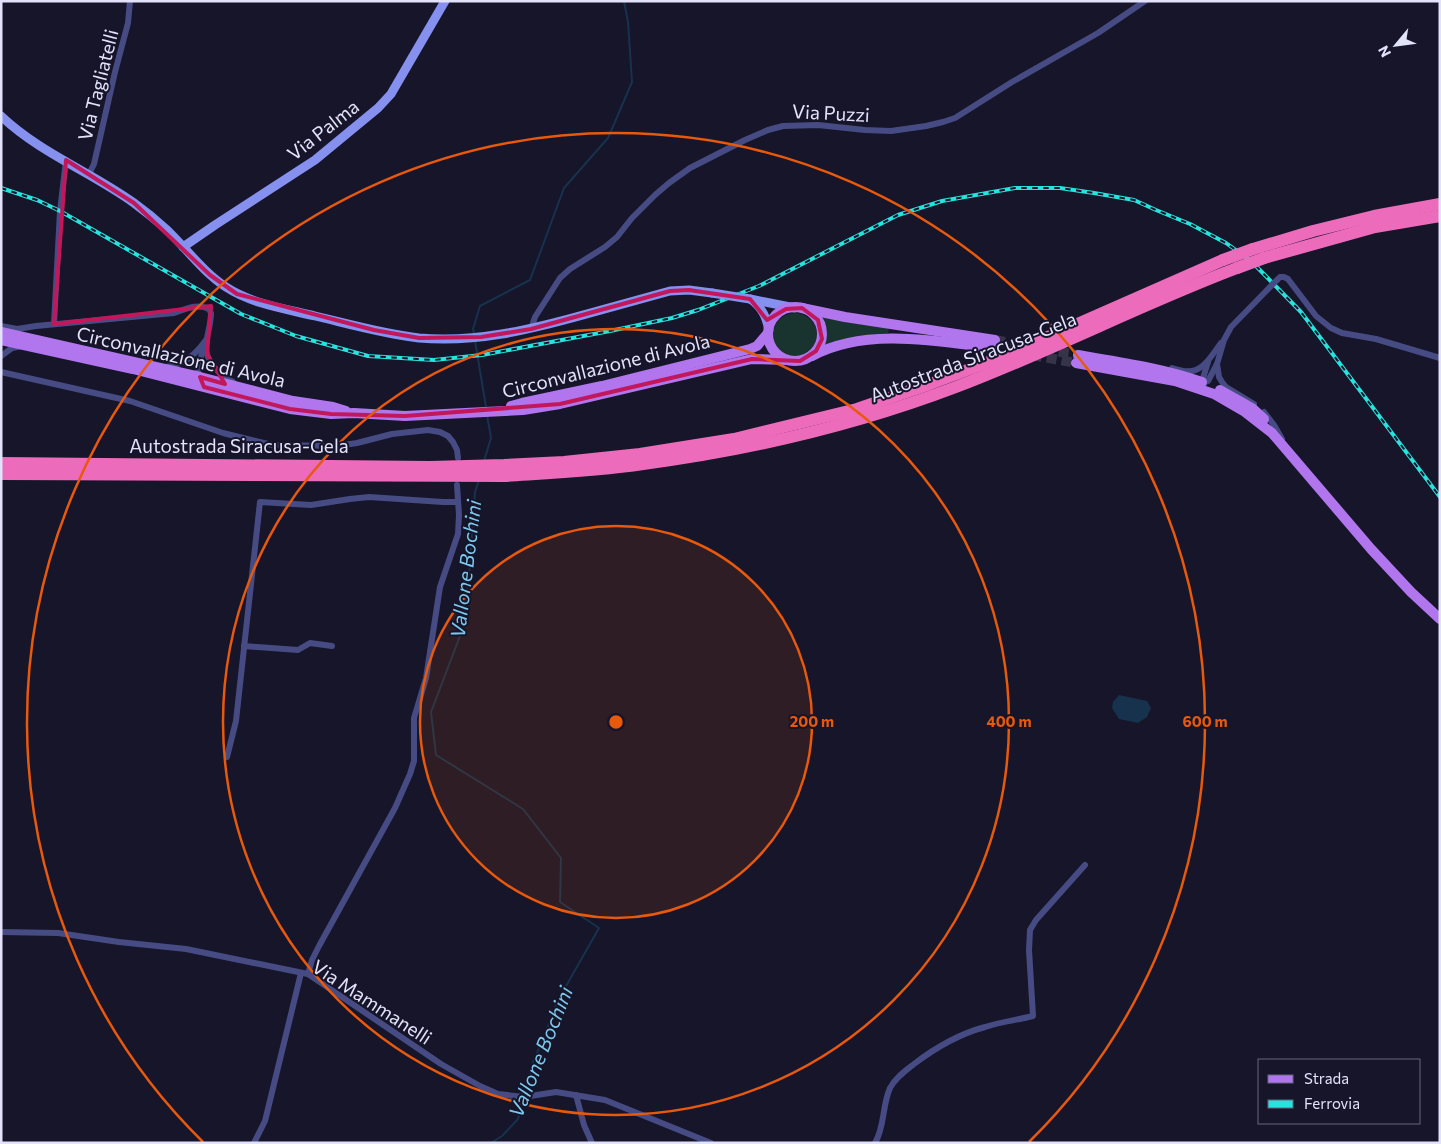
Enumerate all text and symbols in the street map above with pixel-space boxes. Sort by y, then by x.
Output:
north arrow [1371,20,1421,70]
street label: Via Tagliatelli [73,27,122,143]
text: N [1374,43,1394,60]
street label: Via Palma [282,94,363,165]
street label: Via Puzzi [792,99,870,126]
street label: Autostrada Siracusa-Gela [866,306,1079,407]
street label: Circonvallazione di Avola [75,321,288,392]
street label: Circonvallazione di Avola [500,329,712,402]
street label: Autostrada Siracusa-Gela [129,434,349,457]
water label: Vallone Bochini [445,498,485,639]
text: 200 m [790,712,834,730]
text: 400 m [986,712,1032,730]
text: 600 m [1182,712,1228,730]
centre of rings [607,713,625,731]
street label: Via Mammanelli [308,954,436,1049]
water label: Vallone Bochini [503,982,578,1121]
legend [1258,1059,1421,1124]
text: Strada [1304,1069,1349,1087]
text: Ferrovia [1304,1094,1360,1112]

